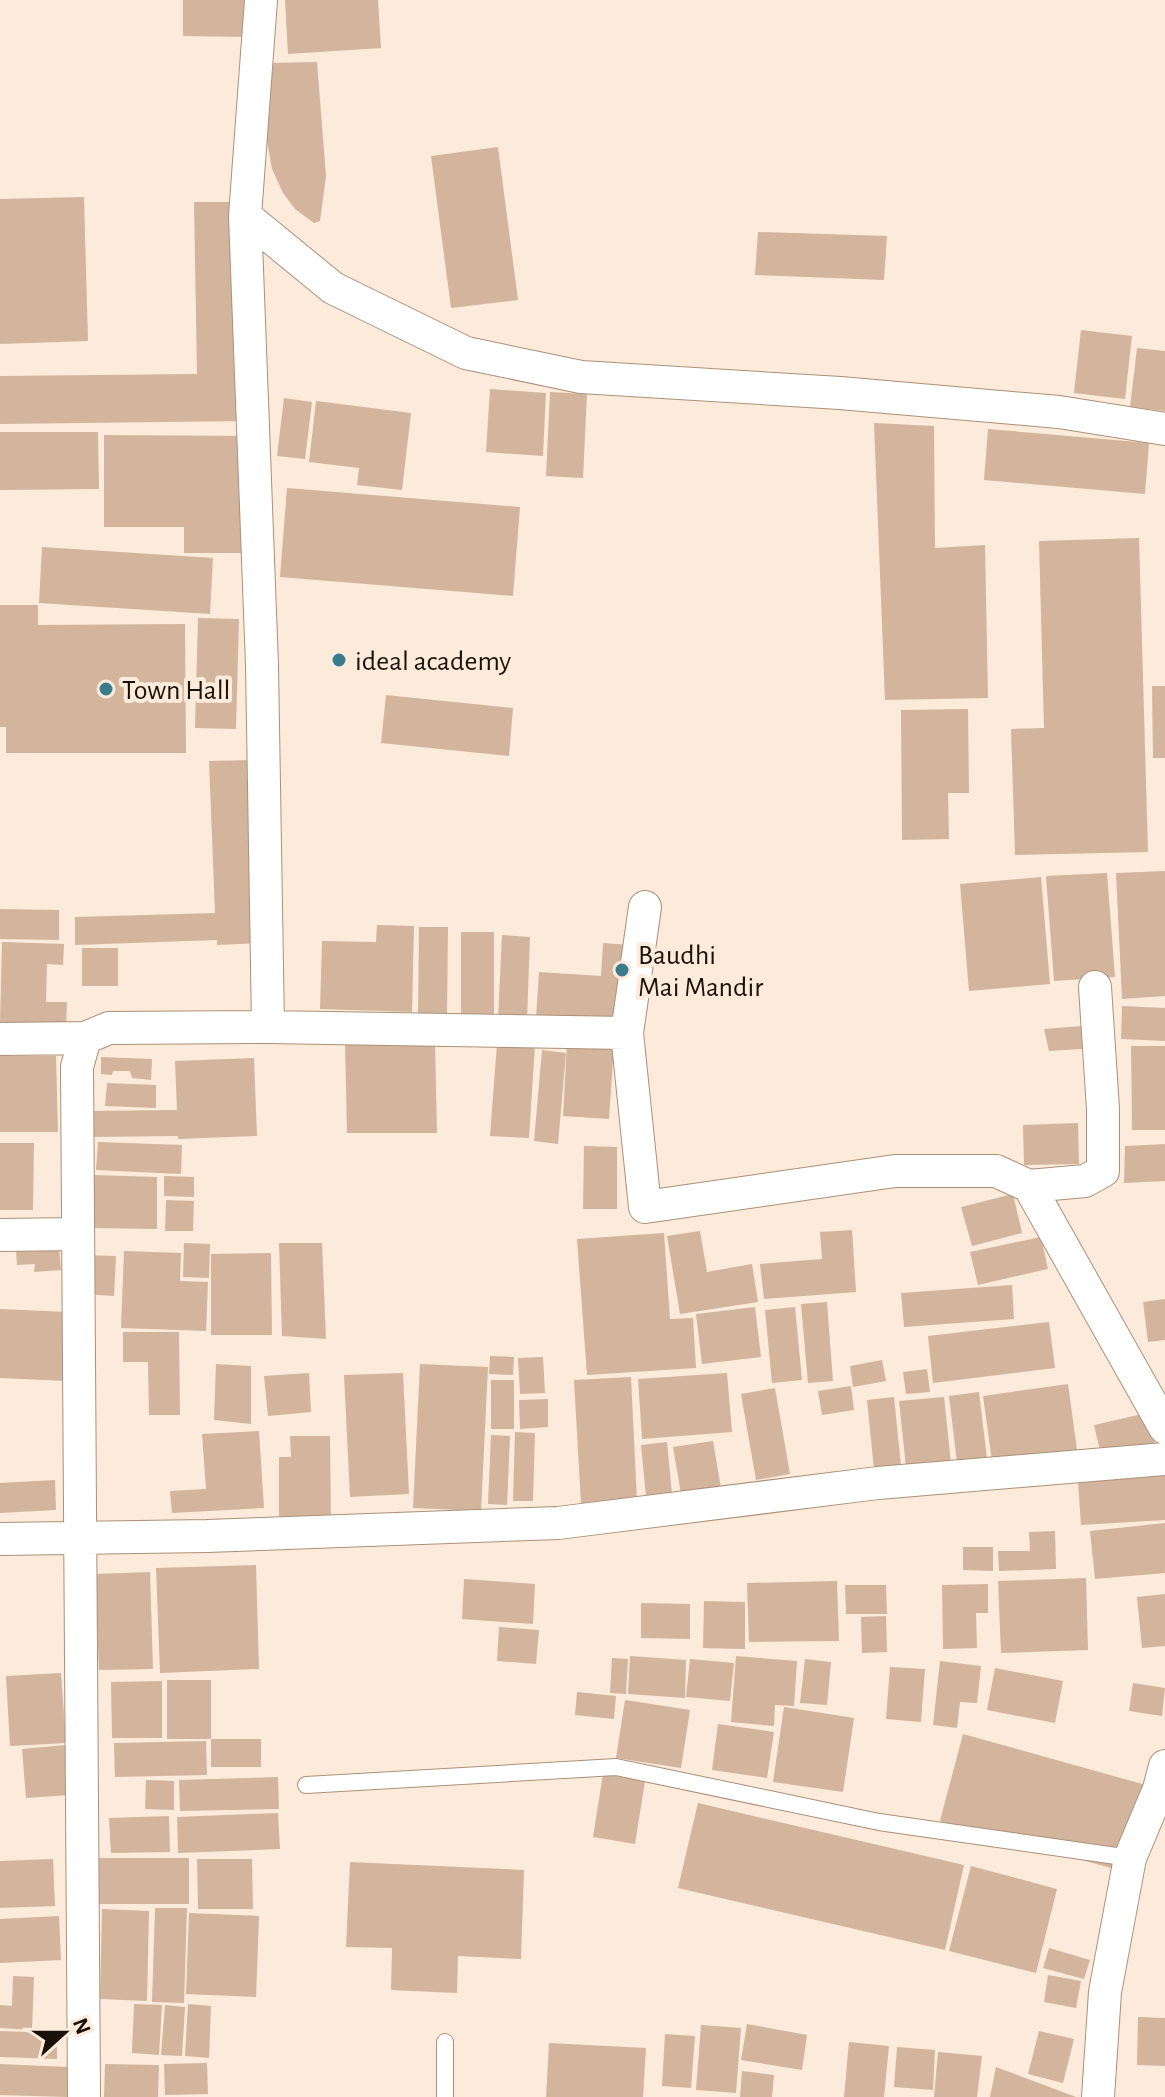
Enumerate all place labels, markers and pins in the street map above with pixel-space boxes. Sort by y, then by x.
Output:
place label: ideal academy [355,648,511,676]
marker: ideal academy [330,651,348,669]
place label: Town Hall [122,677,231,705]
marker: Town Hall [97,680,115,698]
place label: Baudhi Mai Mandir [638,942,763,1002]
marker: Baudhi Mai Mandir [613,961,631,979]

